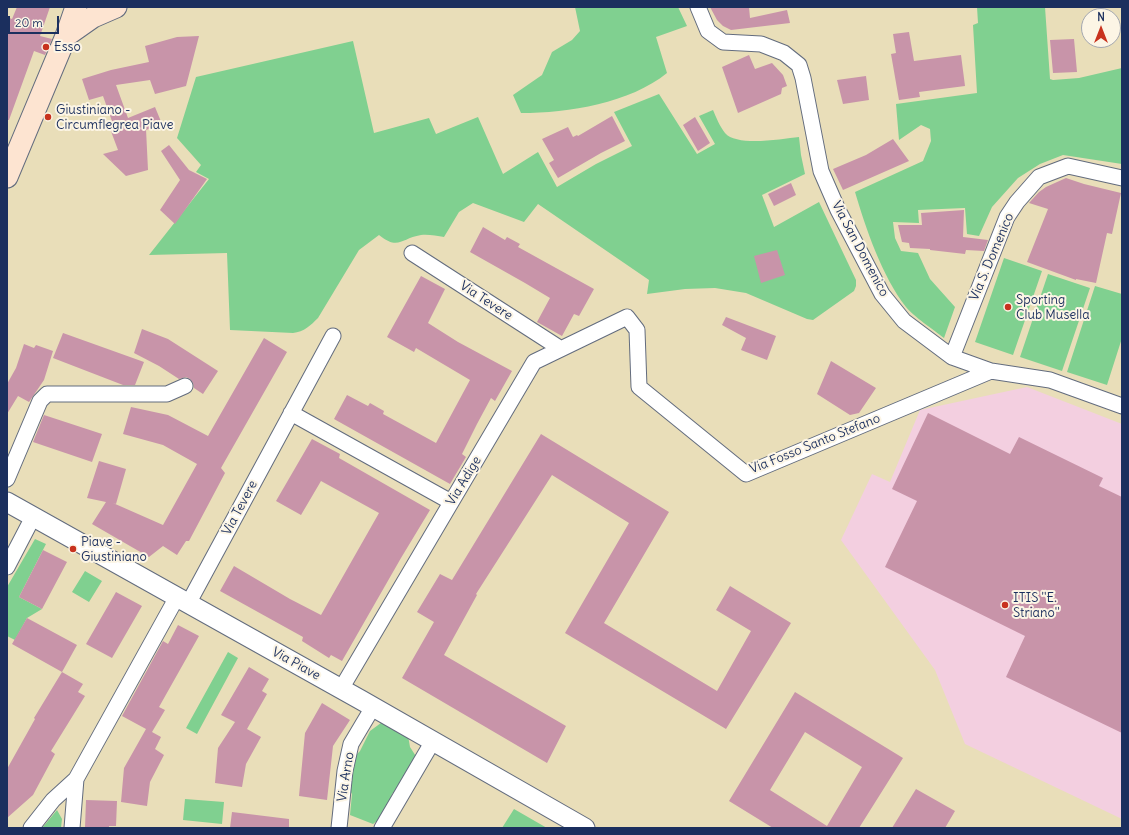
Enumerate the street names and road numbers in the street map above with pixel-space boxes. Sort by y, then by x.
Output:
street label: Via San Domenico [828,199,892,299]
street label: Via S. Domenico [967,211,1017,303]
street label: Via Tevere [457,278,515,324]
street label: Via Fosso Santo Stefano [748,411,882,477]
street label: Via Adige [443,454,485,508]
street label: Via Tevere [219,478,261,538]
street label: Via Piave [269,644,323,684]
street label: Via Arno [334,751,358,803]

